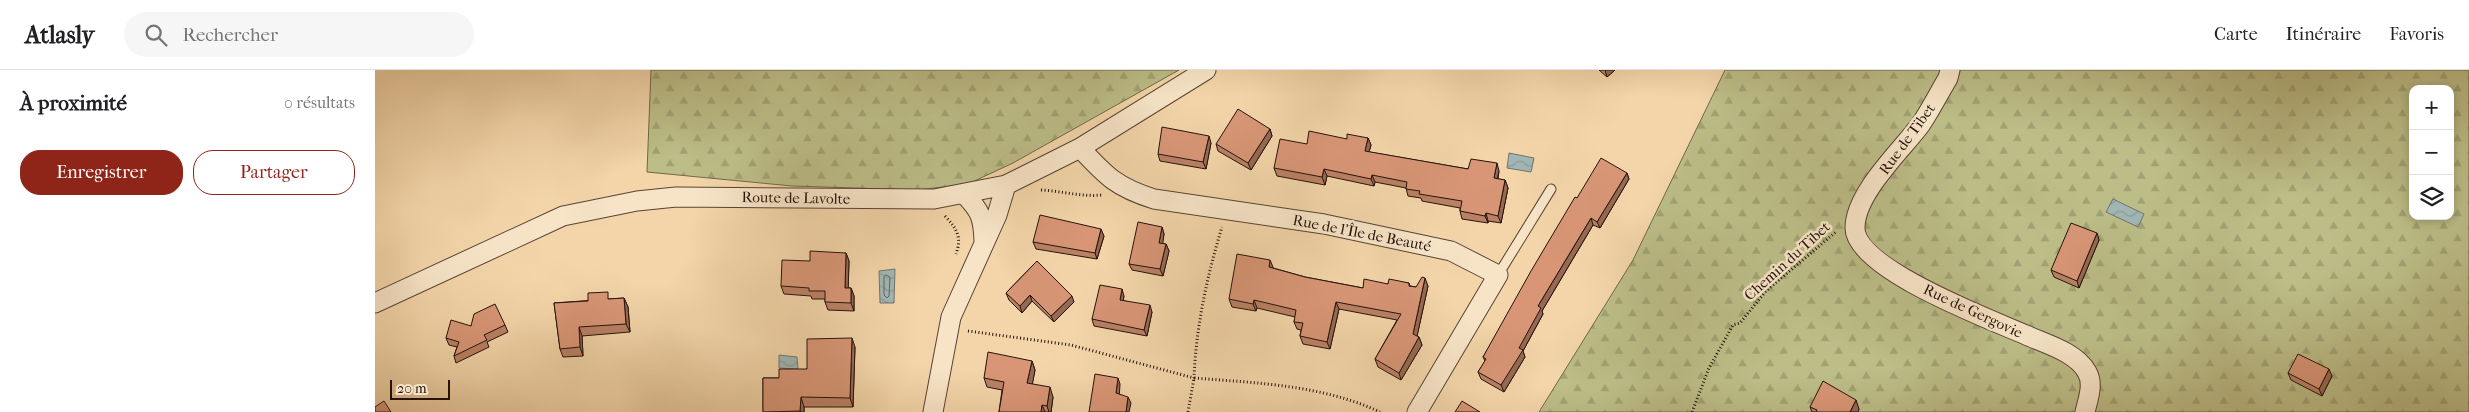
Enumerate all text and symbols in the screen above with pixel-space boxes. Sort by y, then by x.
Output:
search box [124,12,474,57]
text: Atlasly [25,21,94,49]
icon: search [142,21,170,49]
text: Rechercher [182,24,278,46]
text: Carte [2214,24,2258,45]
text: Itinéraire [2286,24,2361,45]
text: Favoris [2389,24,2444,45]
map controls [2409,85,2454,220]
button: + [2409,85,2454,130]
text: À proximité [20,91,127,115]
text: 0 résultats [284,93,355,112]
street label: Rue de Tibet [1875,100,1939,178]
button: − [2409,130,2454,175]
button: Enregistrer [20,150,183,195]
button: Partager [193,150,355,195]
button: layers [2409,175,2454,220]
street label: Route de Lavolte [742,188,851,208]
street label: Rue de l'Île de Beauté [1291,211,1433,255]
street label: Chemin du Tibet [1740,217,1834,304]
street label: Rue de Gergovie [1921,280,2026,342]
scale bar [390,377,450,400]
text: 20 m [397,380,427,397]

